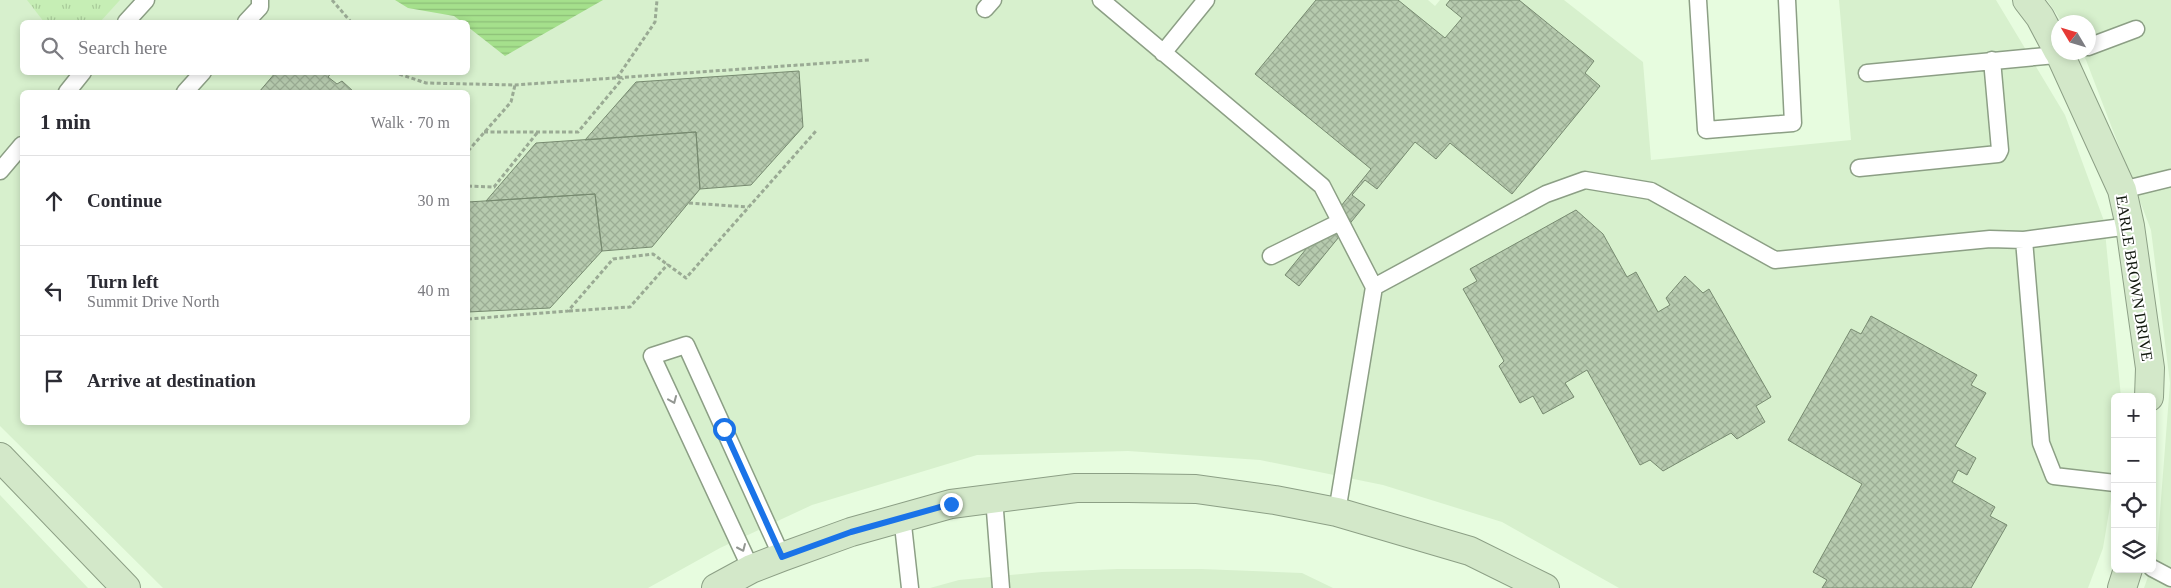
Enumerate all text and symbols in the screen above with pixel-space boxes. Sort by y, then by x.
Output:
north arrow [2051,15,2096,60]
search box [20,20,470,75]
icon: search [38,34,66,62]
text: Search here [78,37,167,58]
text: 1 min [40,110,91,134]
text: Walk · 70 m [371,114,450,131]
icon: ahead [40,187,68,215]
text: Continue [87,190,162,211]
text: 30 m [418,192,450,209]
street label: EARLE BROWN DRIVE [2113,194,2156,362]
text: Turn left [87,271,159,292]
icon: left [40,277,68,305]
text: 40 m [418,282,450,299]
text: Summit Drive North [87,293,219,310]
icon: arrive [40,367,68,395]
text: Arrive at destination [87,370,256,391]
map controls [2111,393,2156,573]
button: + [2111,393,2156,438]
one-way arrow [667,395,678,404]
route start [713,418,736,441]
button: − [2111,438,2156,483]
button: locate [2111,483,2156,528]
route end [940,493,963,516]
button: layers [2111,528,2156,573]
one-way arrow [735,543,746,552]

